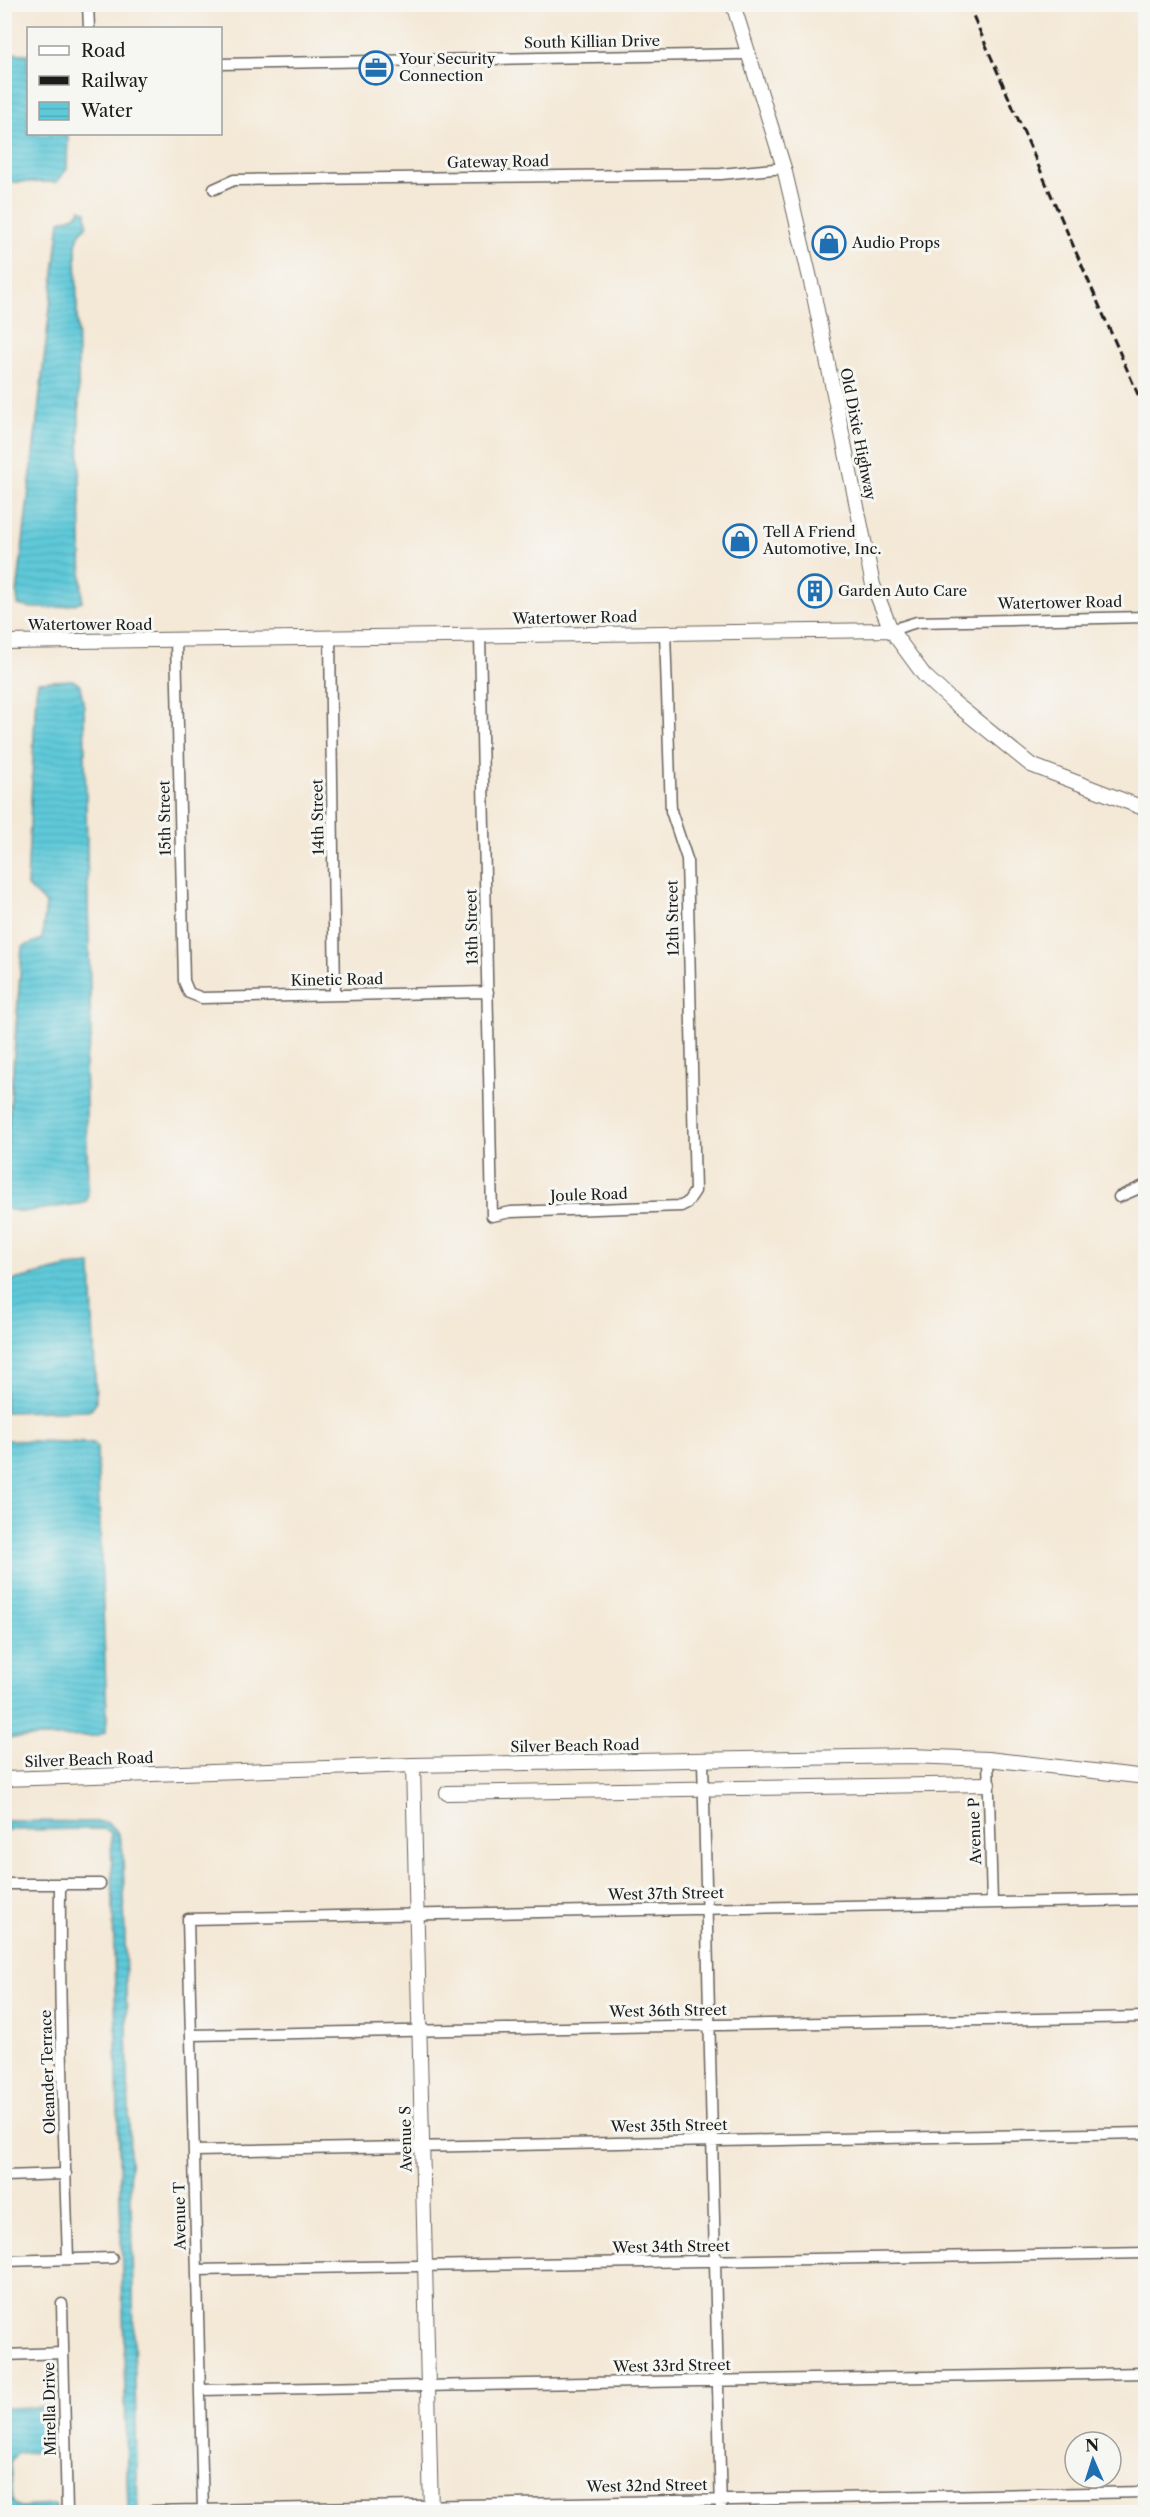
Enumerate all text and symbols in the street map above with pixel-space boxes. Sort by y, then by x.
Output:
legend [27,27,222,135]
street label: South Killian Drive [524,31,660,52]
text: Road [81,40,126,62]
place label: Your Security Connection [398,49,496,85]
office icon: Your Security Connection [358,50,394,86]
text: Railway [81,70,149,92]
text: Water [80,100,133,122]
street label: Gateway Road [447,151,549,172]
shop icon: Audio Props [811,225,847,261]
place label: Audio Props [851,233,940,252]
street label: Old Dixie Highway [836,366,881,502]
place label: Tell A Friend Automotive, Inc. [762,522,881,558]
shop icon: Tell A Friend Automotive, Inc. [722,523,758,559]
building icon: Garden Auto Care [797,573,833,609]
place label: Garden Auto Care [838,581,967,600]
street label: Watertower Road [997,592,1122,613]
street label: Watertower Road [512,607,637,628]
street label: Watertower Road [27,615,152,634]
street label: 14th Street [307,778,328,855]
street label: 15th Street [154,779,175,856]
street label: 12th Street [662,879,683,956]
street label: 13th Street [461,888,482,965]
street label: Kinetic Road [290,969,384,990]
street label: Joule Road [548,1184,628,1205]
street label: Silver Beach Road [510,1735,640,1756]
street label: Silver Beach Road [24,1748,154,1771]
street label: Avenue P [964,1797,985,1866]
street label: West 37th Street [607,1883,725,1904]
street label: West 36th Street [608,2000,728,2021]
street label: Oleander Terrace [36,2009,59,2135]
street label: Avenue S [395,2106,416,2173]
street label: West 35th Street [609,2115,728,2136]
street label: Avenue T [169,2181,190,2251]
street label: West 34th Street [611,2236,731,2257]
street label: West 33rd Street [612,2355,732,2376]
street label: Mirella Drive [39,2362,60,2456]
north arrow [1063,2430,1123,2490]
text: N [1085,2435,1100,2455]
street label: West 32nd Street [585,2475,708,2496]

